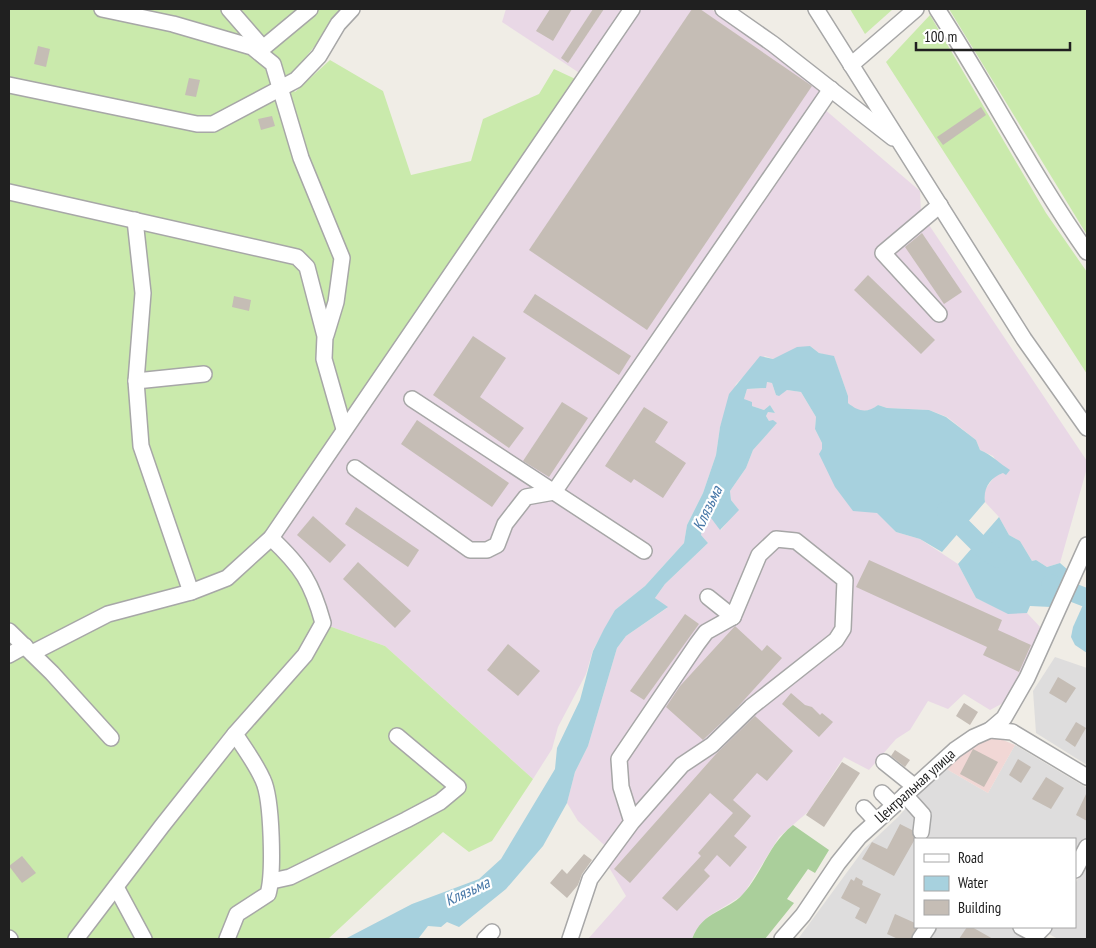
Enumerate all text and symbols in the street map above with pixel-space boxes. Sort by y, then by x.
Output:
scale bar [916,20,1070,52]
text: 100 m [924,27,957,46]
water label: Клязьма [688,481,727,533]
street label: Центральная улица [870,744,959,827]
legend [914,838,1076,928]
text: Road [958,848,984,867]
water label: Клязьма [442,871,494,910]
text: Water [958,873,989,892]
text: Building [958,898,1001,917]

